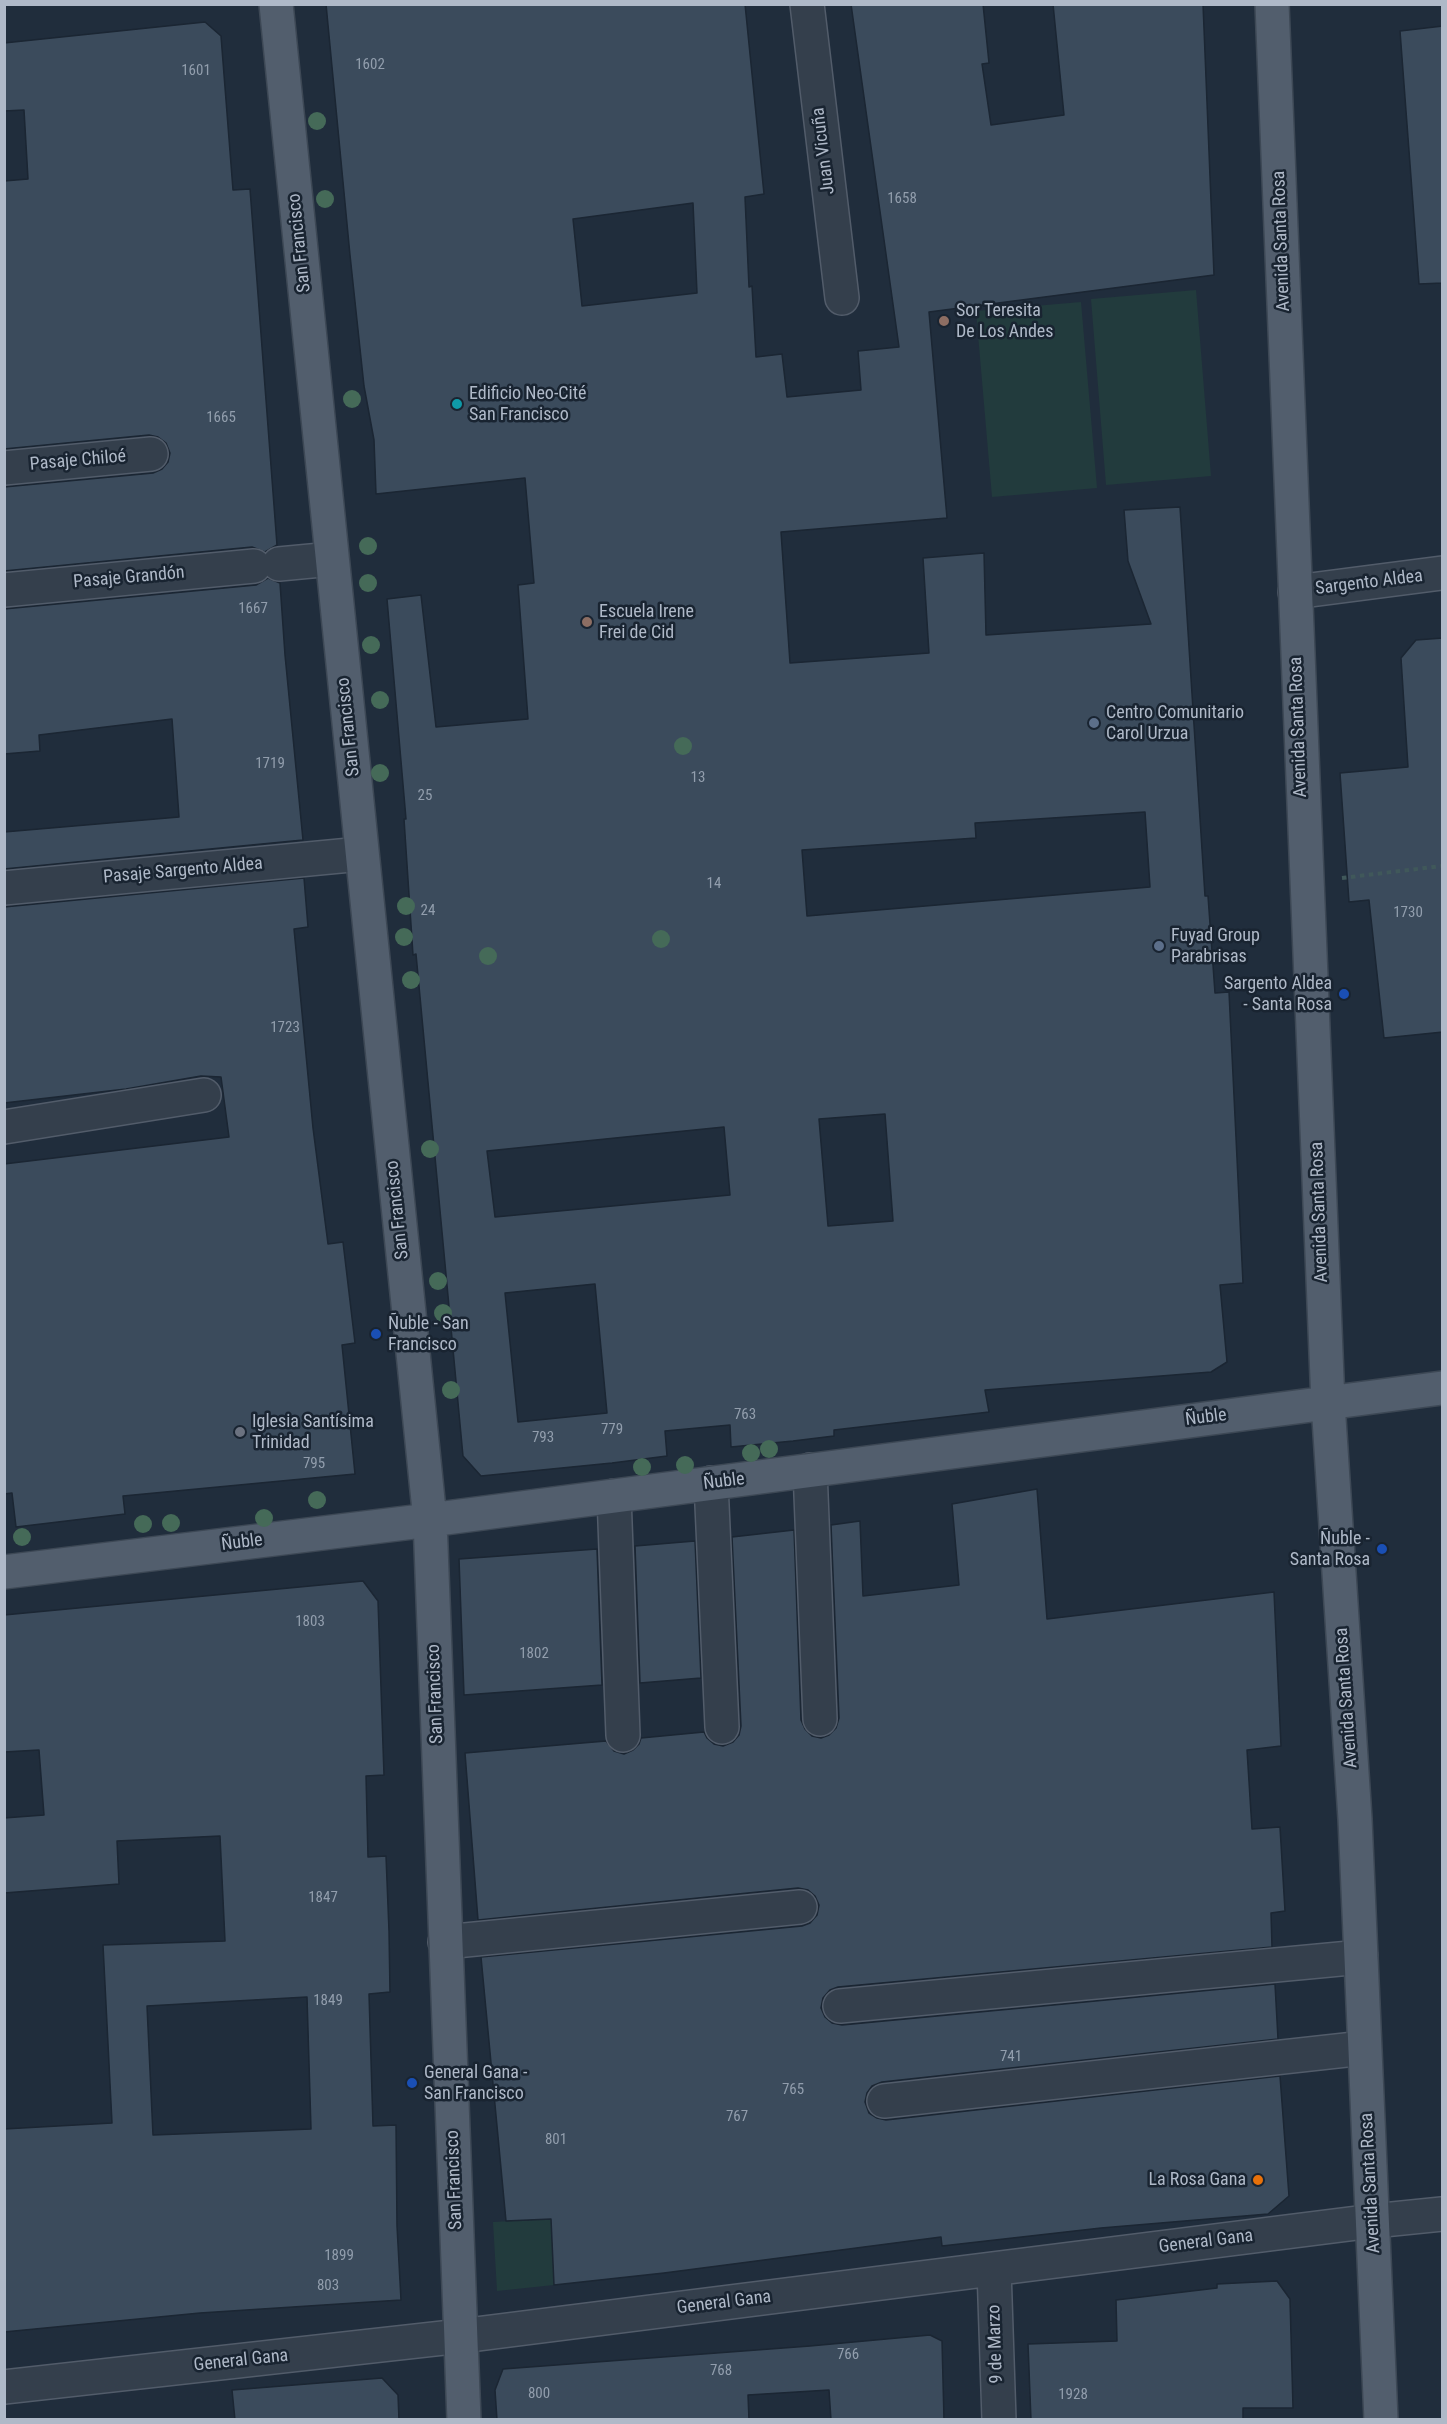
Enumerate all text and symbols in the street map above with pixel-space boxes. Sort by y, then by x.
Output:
house number: 1602 [355,56,385,74]
house number: 1601 [181,62,211,80]
street label: Juan Vicuña [808,106,840,196]
street label: Avenida Santa Rosa [1269,170,1295,312]
house number: 1658 [887,190,917,208]
street label: San Francisco [284,192,316,294]
place label: Sor Teresita De Los Andes [956,300,1053,342]
marker: Sor Teresita De Los Andes [937,314,951,328]
place label: Edificio Neo-Cité San Francisco [469,383,586,426]
marker: Edificio Neo-Cité San Francisco [450,397,464,411]
house number: 1665 [206,409,236,427]
street label: Pasaje Chiloé [29,446,127,476]
street label: Pasaje Grandón [72,562,186,594]
street label: Sargento Aldea [1314,566,1424,600]
house number: 1667 [238,600,268,618]
place label: Escuela Irene Frei de Cid [599,601,694,644]
marker: Escuela Irene Frei de Cid [580,615,594,629]
street label: Avenida Santa Rosa [1286,656,1312,798]
street label: San Francisco [333,676,365,778]
place label: Centro Comunitario Carol Urzua [1106,702,1244,744]
marker: Centro Comunitario Carol Urzua [1087,716,1101,730]
house number: 1719 [255,755,285,773]
house number: 13 [691,769,705,787]
house number: 25 [418,787,432,805]
street label: Pasaje Sargento Aldea [102,853,264,889]
house number: 14 [707,875,721,893]
house number: 24 [421,902,435,920]
house number: 1730 [1393,904,1423,922]
place label: Fuyad Group Parabrisas [1171,925,1260,968]
marker: Fuyad Group Parabrisas [1152,939,1166,953]
place label: Sargento Aldea - Santa Rosa [1224,973,1332,1016]
marker: Sargento Aldea - Santa Rosa [1337,987,1351,1001]
house number: 1723 [270,1019,300,1037]
street label: Avenida Santa Rosa [1307,1141,1333,1283]
street label: San Francisco [382,1159,414,1261]
place label: Ñuble - San Francisco [388,1313,469,1356]
marker: Ñuble - San Francisco [369,1327,383,1341]
street label: Ñuble [1184,1405,1228,1431]
house number: 763 [734,1406,756,1424]
place label: Iglesia Santísima Trinidad [252,1411,374,1454]
house number: 779 [601,1421,623,1439]
marker: Iglesia Santísima Trinidad [233,1425,247,1439]
house number: 793 [532,1429,554,1447]
house number: 795 [303,1455,325,1473]
street label: Ñuble [702,1469,746,1495]
place label: Ñuble - Santa Rosa [1290,1528,1370,1570]
street label: Ñuble [220,1530,264,1556]
marker: Ñuble - Santa Rosa [1375,1542,1389,1556]
house number: 1803 [295,1613,325,1631]
street label: Avenida Santa Rosa [1331,1627,1363,1769]
street label: San Francisco [423,1644,449,1744]
house number: 1802 [519,1645,549,1663]
house number: 1847 [308,1889,338,1907]
house number: 1849 [313,1992,343,2010]
house number: 741 [1000,2048,1022,2066]
place label: General Gana - San Francisco [424,2062,527,2104]
marker: General Gana - San Francisco [405,2076,419,2090]
house number: 765 [782,2081,804,2099]
house number: 767 [726,2108,748,2126]
street label: Avenida Santa Rosa [1357,2112,1385,2254]
street label: San Francisco [442,2130,468,2230]
house number: 801 [545,2131,567,2149]
place label: La Rosa Gana [1149,2169,1246,2191]
marker: La Rosa Gana [1251,2173,1265,2187]
street label: General Gana [1158,2226,1254,2258]
house number: 1899 [324,2247,354,2265]
house number: 803 [317,2277,339,2295]
street label: General Gana [676,2287,772,2319]
street label: 9 de Marzo [984,2304,1008,2384]
street label: General Gana [193,2345,289,2377]
house number: 766 [837,2346,859,2364]
house number: 768 [710,2362,732,2380]
house number: 800 [528,2385,550,2403]
house number: 1928 [1058,2386,1088,2404]

